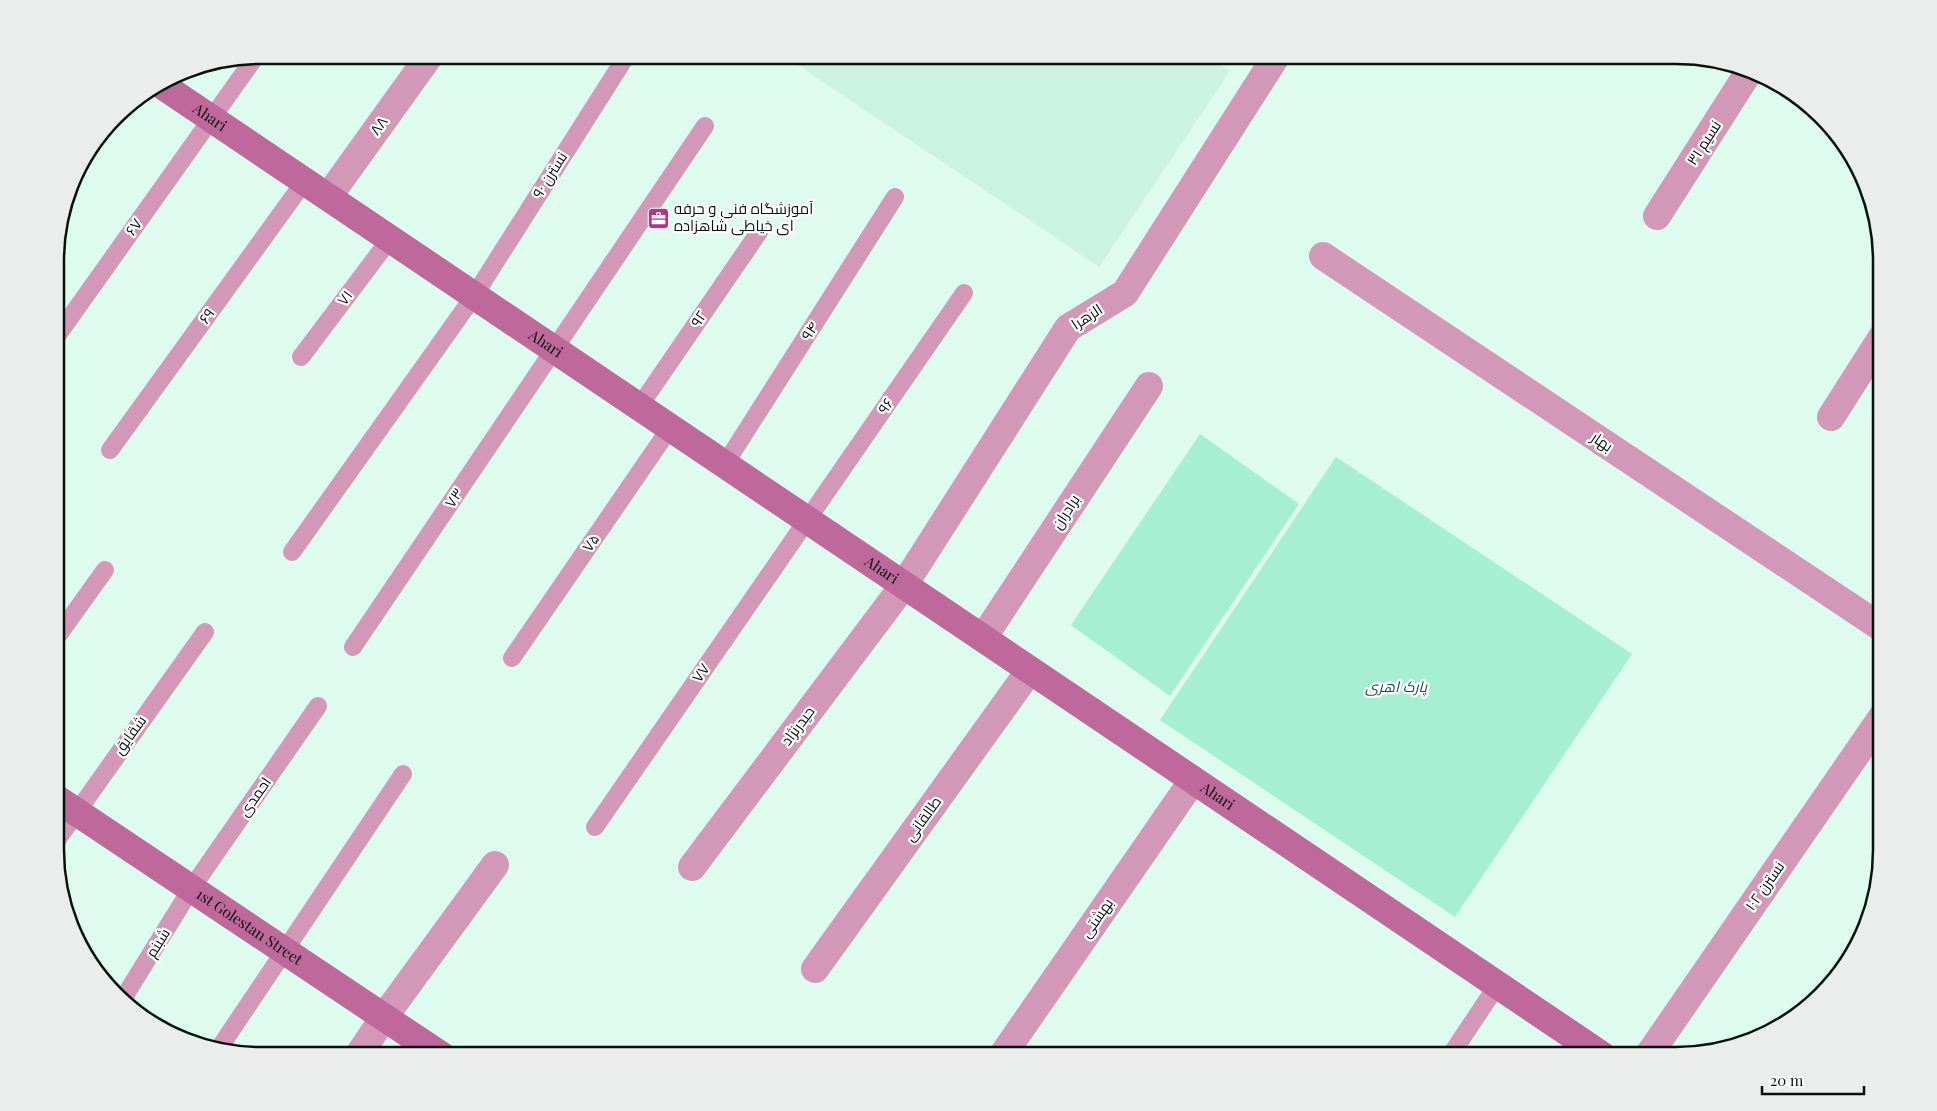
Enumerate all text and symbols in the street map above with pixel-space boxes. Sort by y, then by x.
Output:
street label: Ahari [189,98,232,136]
street label: ۸۸ [365,112,392,139]
street label: نسیم ۳۱ [1681,116,1726,169]
street label: نسترن ۹۰ [527,148,572,202]
place label: آموزشگاه فنی و حرفه ای خیاطی شاهزاده [674,198,813,236]
office icon: آموزشگاه فنی و حرفه ای خیاطی شاهزاده [646,206,670,230]
street label: ۶۷ [120,214,146,239]
street label: ۷۱ [332,286,356,309]
street label: الزهرا [1067,299,1106,334]
street label: ۶۹ [194,303,219,327]
street label: ۹۲ [685,306,711,331]
street label: ۹۴ [796,318,822,343]
street label: Ahari [525,324,568,362]
street label: ۹۶ [873,394,898,417]
street label: بهار [1586,426,1617,457]
street label: ۷۳ [439,484,467,511]
street label: برادران [1046,490,1085,533]
street label: ۷۵ [577,529,603,555]
street label: Ahari [860,550,903,588]
street label: ۷۷ [687,659,714,686]
park label: پارک اهری [1365,676,1428,697]
street label: حیدرنژاد [776,702,819,749]
street label: شقایق [108,711,151,759]
street label: احمدی [233,773,276,821]
street label: Ahari [1196,776,1239,814]
street label: طالقانی [899,792,946,846]
street label: نسترن ۱۰۲ [1740,857,1789,915]
street label: 1st Golestan Street [193,884,307,970]
street label: بهشتی [1075,893,1118,942]
street label: شبنم [140,924,175,961]
scale bar [1762,1064,1864,1096]
text: 20 m [1770,1070,1804,1090]

